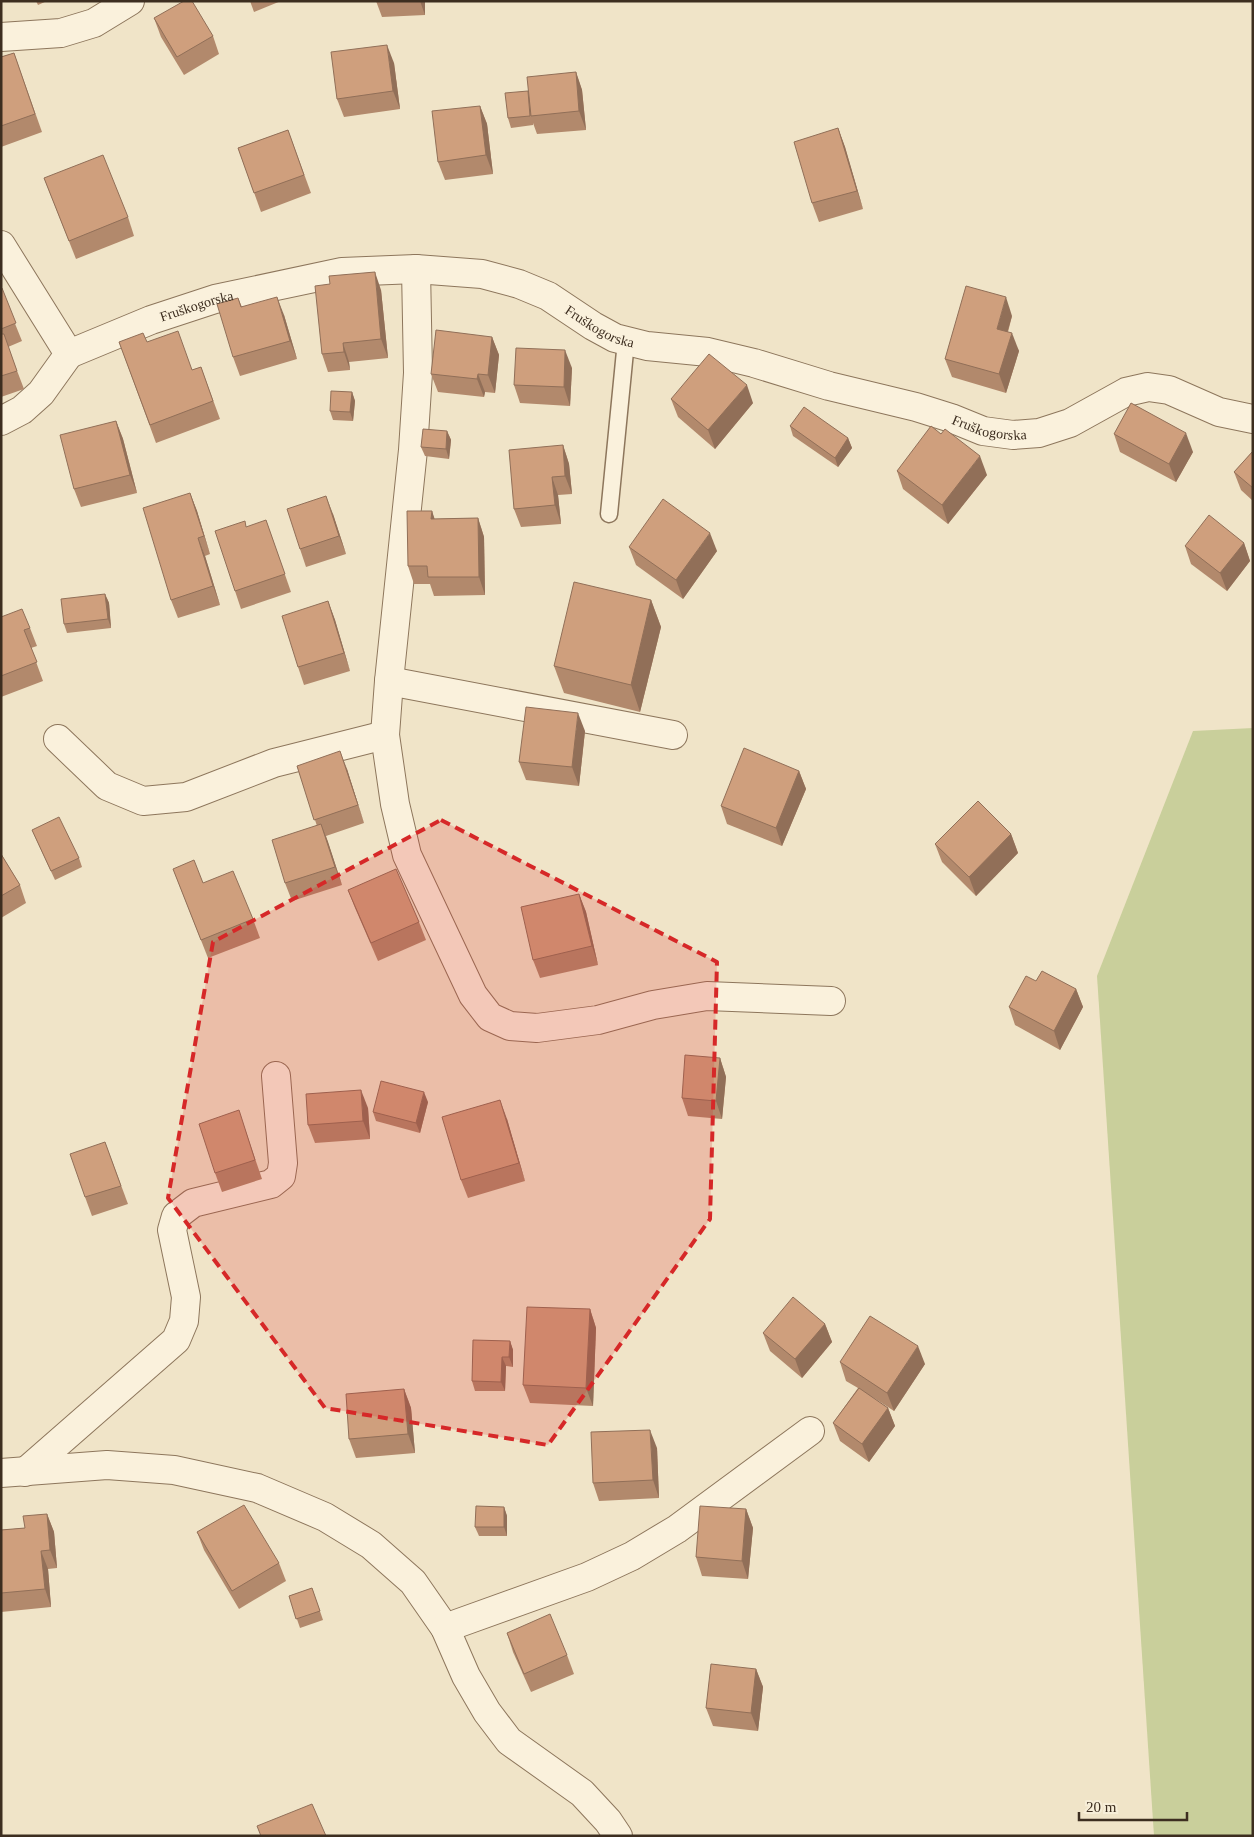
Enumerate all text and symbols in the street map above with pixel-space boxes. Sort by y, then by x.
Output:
street label: Fruškogorska [158,288,236,325]
street label: Fruškogorska [562,303,636,351]
street label: Fruškogorska [950,412,1028,443]
scale bar [1079,1790,1186,1822]
text: 20 m [1086,1799,1117,1815]

